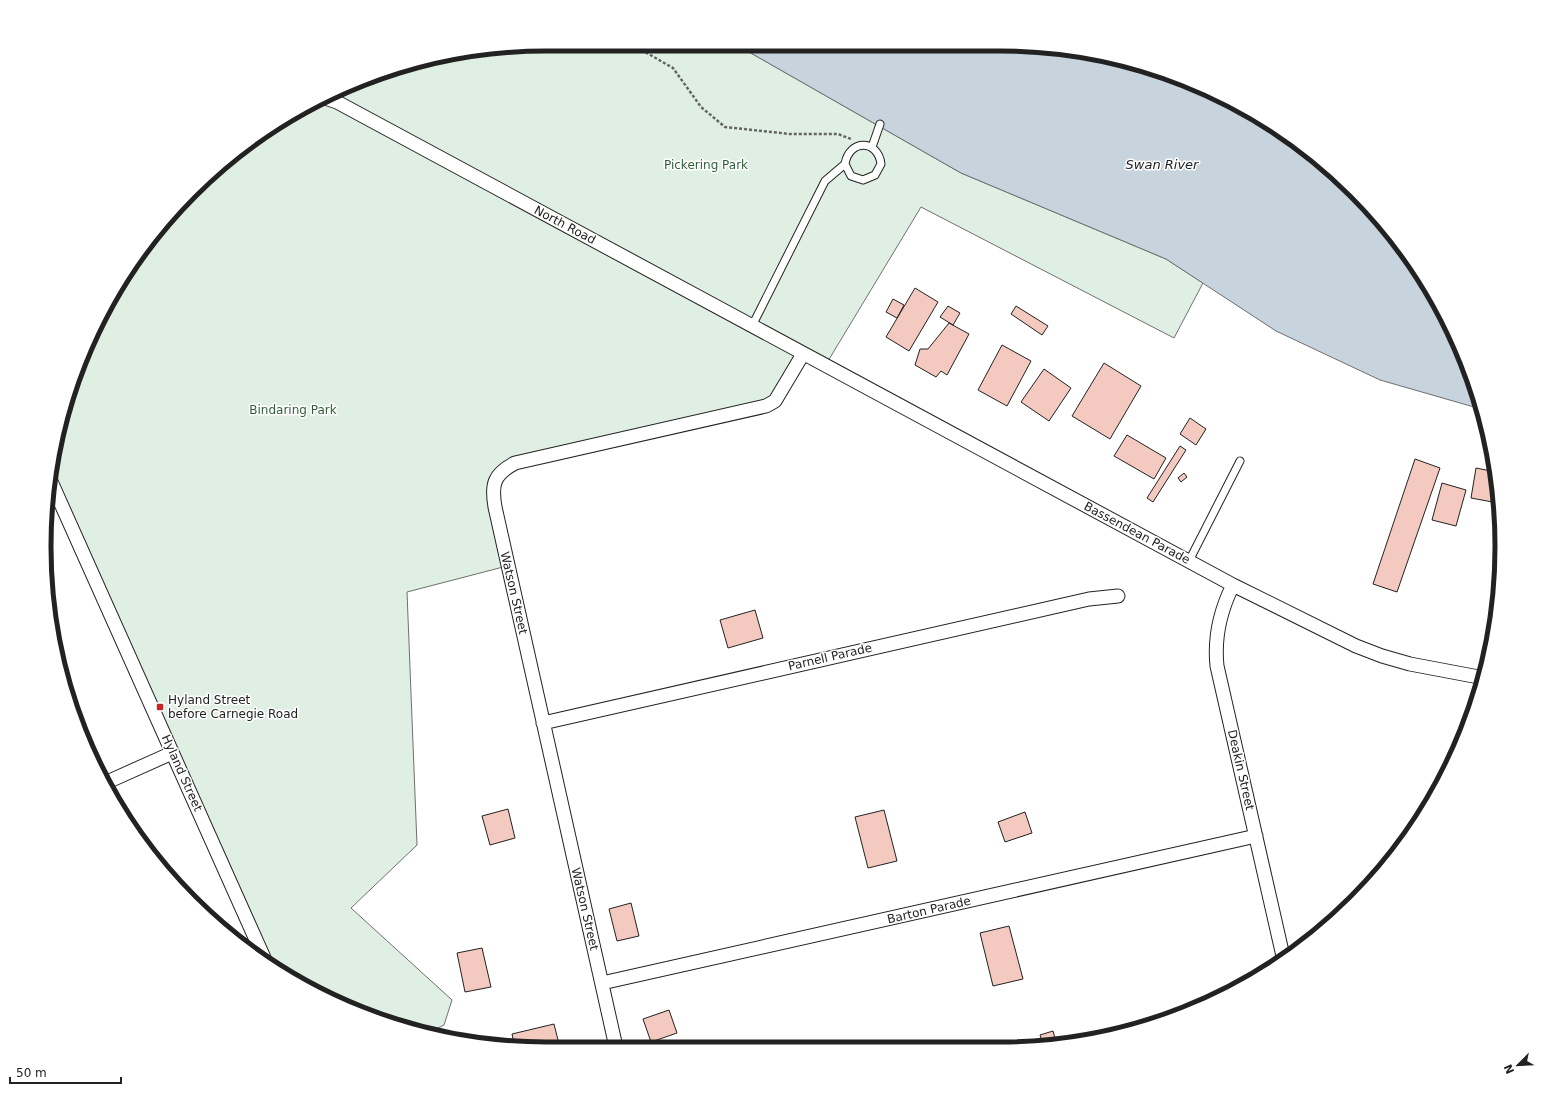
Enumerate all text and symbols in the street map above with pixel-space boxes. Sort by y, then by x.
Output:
water label: Swan River [1126,157,1200,172]
park label: Pickering Park [664,158,748,172]
street label: North Road [532,203,598,247]
park label: Bindaring Park [249,403,337,417]
street label: Bassendean Parade [1082,499,1192,567]
street label: Watson Street [498,550,530,636]
street label: Parnell Parade [787,641,873,673]
place label: Hyland Street before Carnegie Road [168,693,298,721]
marker: Hyland Street before Carnegie Road [155,702,165,712]
street label: Deakin Street [1225,728,1257,812]
street label: Hyland Street [159,733,205,814]
street label: Watson Street [569,866,601,952]
street label: Barton Parade [886,894,972,926]
north arrow [1498,1045,1538,1085]
scale bar [10,1059,121,1085]
text: N [1502,1062,1517,1076]
text: 50 m [16,1066,47,1080]

